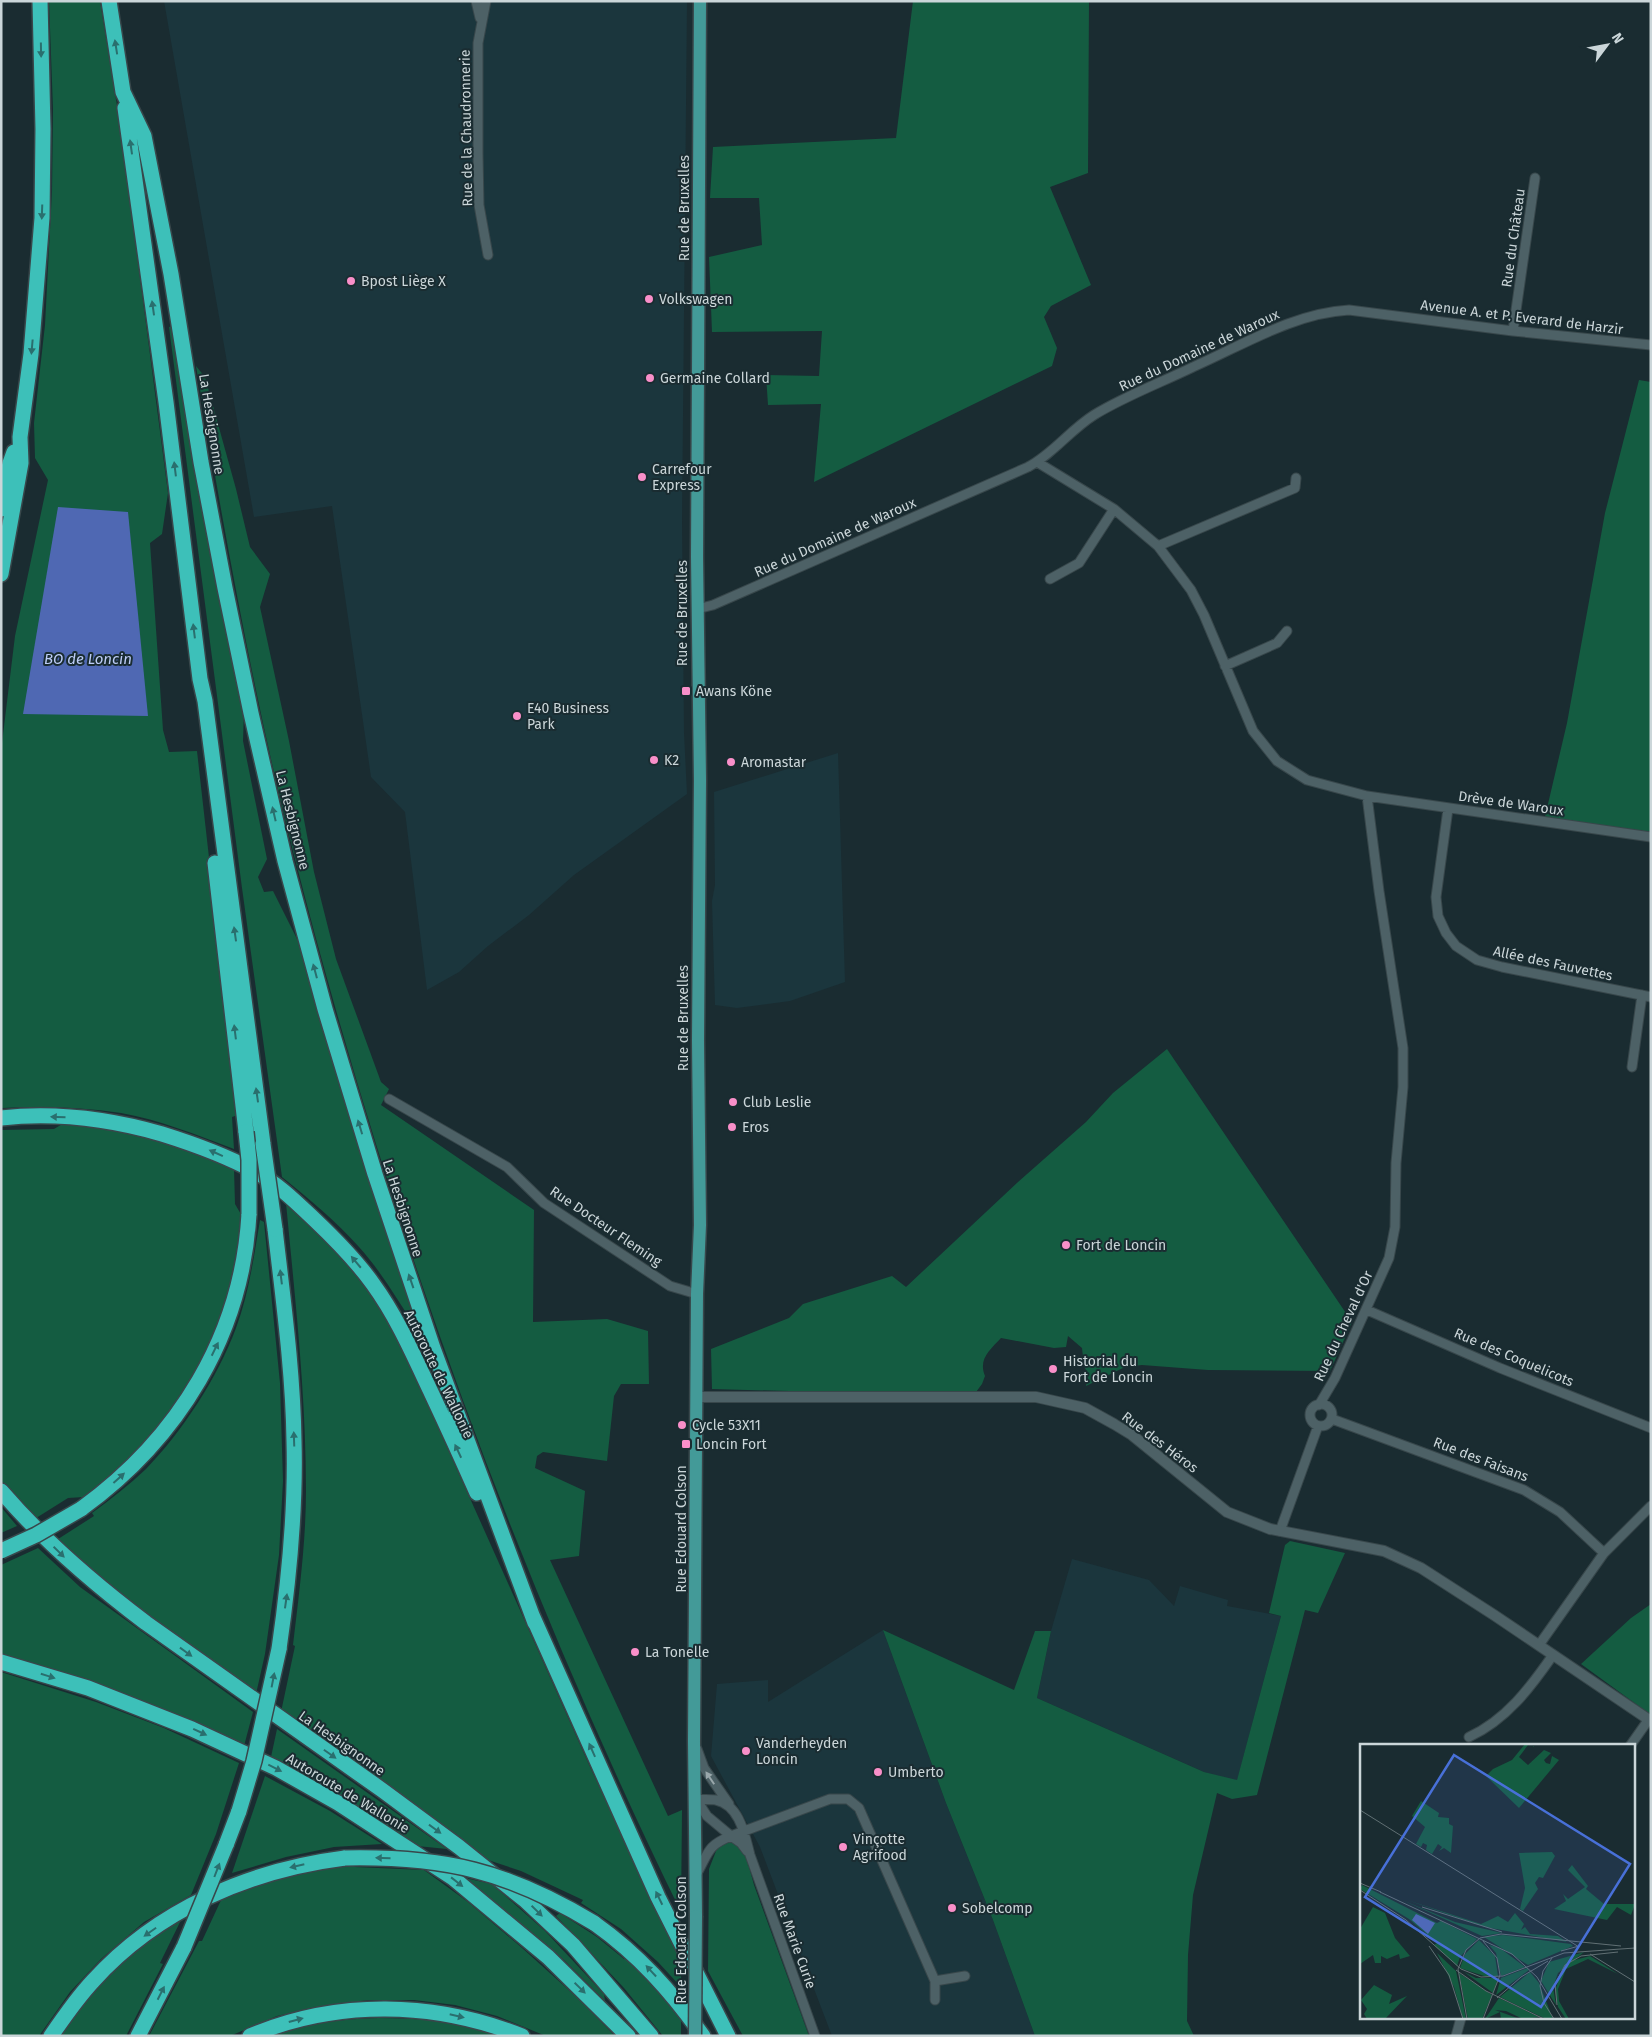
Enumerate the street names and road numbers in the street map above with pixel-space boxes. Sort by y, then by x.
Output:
street label: Rue de la Chaudronnerie [457,49,476,207]
street label: Rue de Bruxelles [676,154,693,261]
street label: Rue du Château [1498,187,1529,289]
street label: Avenue A. et P. Everard de Harzir [1420,297,1625,338]
street label: Rue du Domaine de Waroux [1116,306,1282,395]
street label: La Hesbignonne [195,372,228,476]
street label: Rue du Domaine de Waroux [752,494,919,581]
street label: Rue de Bruxelles [674,559,691,666]
street label: La Hesbignonne [272,769,313,872]
street label: Drève de Waroux [1457,788,1565,819]
street label: Allée des Fauvettes [1492,943,1615,985]
street label: Rue de Bruxelles [675,964,692,1071]
street label: La Hesbignonne [379,1157,426,1259]
street label: Rue Docteur Fleming [546,1183,666,1271]
street label: Rue du Cheval d'Or [1310,1268,1377,1384]
street label: Autoroute de Wallonie [400,1307,477,1441]
street label: Rue des Coquelicots [1451,1325,1577,1391]
street label: Rue des Héros [1118,1408,1202,1477]
street label: Rue des Faisans [1431,1434,1531,1486]
street label: Rue Edouard Colson [673,1465,690,1593]
street label: La Hesbignonne [295,1707,388,1780]
street label: Autoroute de Wallonie [283,1750,413,1837]
street label: Rue Edouard Colson [673,1876,690,2004]
street label: Rue Marie Curie [769,1891,820,1991]

